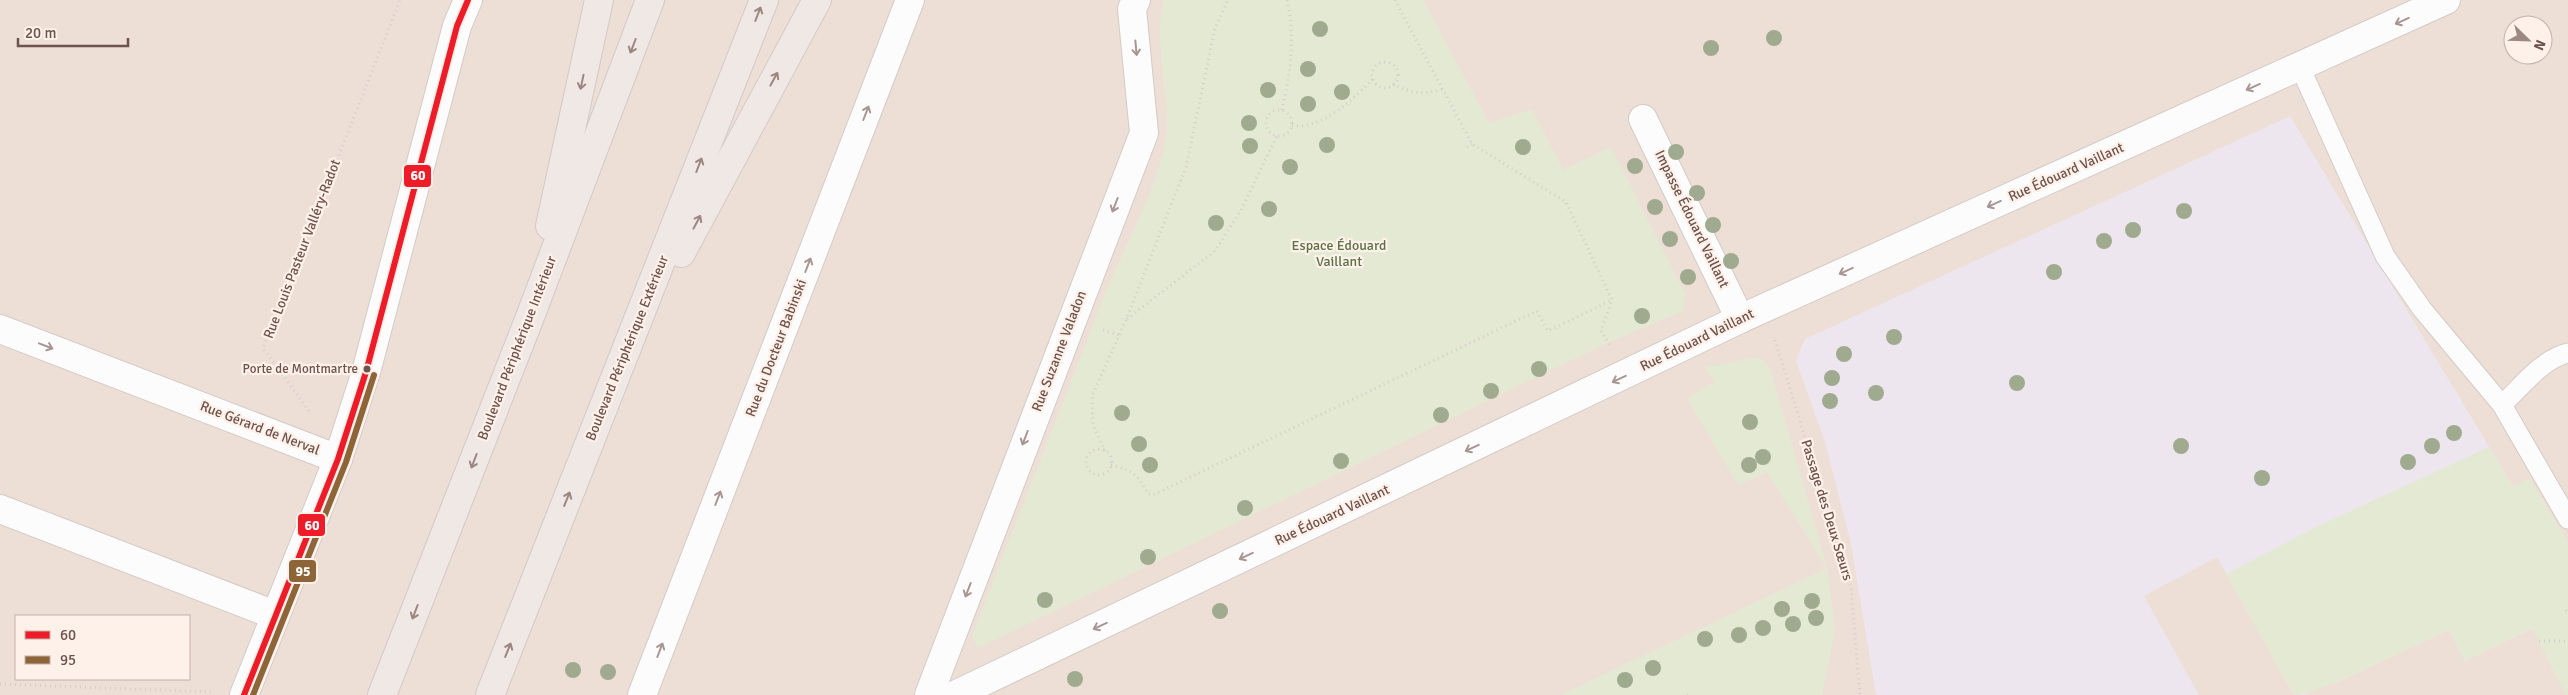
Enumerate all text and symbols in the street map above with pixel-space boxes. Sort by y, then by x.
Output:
one-way arrow [754,7,764,22]
scale bar [18,15,128,47]
north arrow [2503,15,2553,65]
one-way arrow [2395,16,2410,26]
text: 20 m [25,24,56,42]
one-way arrow [628,37,637,53]
text: N [2530,37,2549,53]
one-way arrow [1131,40,1140,56]
one-way arrow [769,72,779,87]
one-way arrow [576,73,586,89]
one-way arrow [2246,83,2261,93]
one-way arrow [862,106,872,121]
street label: Rue Édouard Vaillant [2006,139,2127,205]
street label: Impasse Édouard Vaillant [1651,147,1733,291]
street label: Rue Louis Pasteur Valléry-Radot [260,157,344,341]
one-way arrow [695,158,704,174]
line badge: 60 [403,164,432,188]
text: 60 [410,167,426,184]
one-way arrow [1110,197,1120,212]
one-way arrow [1987,200,2002,210]
one-way arrow [692,215,702,230]
park label: Espace Édouard Vaillant [1292,237,1386,270]
street label: Boulevard Périphérique Extérieur [582,252,672,443]
street label: Boulevard Périphérique Intérieur [474,253,560,442]
one-way arrow [804,257,813,273]
one-way arrow [1839,267,1854,276]
street label: Rue du Docteur Babinski [742,277,810,419]
street label: Rue Suzanne Valadon [1028,288,1090,414]
street label: Rue Édouard Vaillant [1637,305,1757,375]
one-way arrow [38,343,53,352]
place label: Porte de Montmartre [243,361,358,377]
marker: Porte de Montmartre [362,364,372,374]
one-way arrow [1612,374,1627,384]
street label: Rue Gérard de Nerval [198,397,322,459]
one-way arrow [1020,430,1030,445]
street label: Passage des Deux Sœurs [1797,437,1857,583]
one-way arrow [1465,444,1480,454]
one-way arrow [469,452,478,468]
street label: Rue Édouard Vaillant [1272,481,1392,549]
one-way arrow [714,491,723,506]
one-way arrow [563,492,573,507]
line badge: 60 [297,513,326,537]
text: 60 [304,517,320,534]
one-way arrow [1239,551,1254,561]
line badge: 95 [288,559,317,583]
text: 95 [295,563,311,580]
one-way arrow [963,582,972,597]
one-way arrow [409,604,419,619]
legend [15,615,190,680]
one-way arrow [1093,622,1108,631]
text: 60 [60,626,76,644]
one-way arrow [656,642,665,657]
one-way arrow [503,643,513,658]
text: 95 [60,651,76,669]

